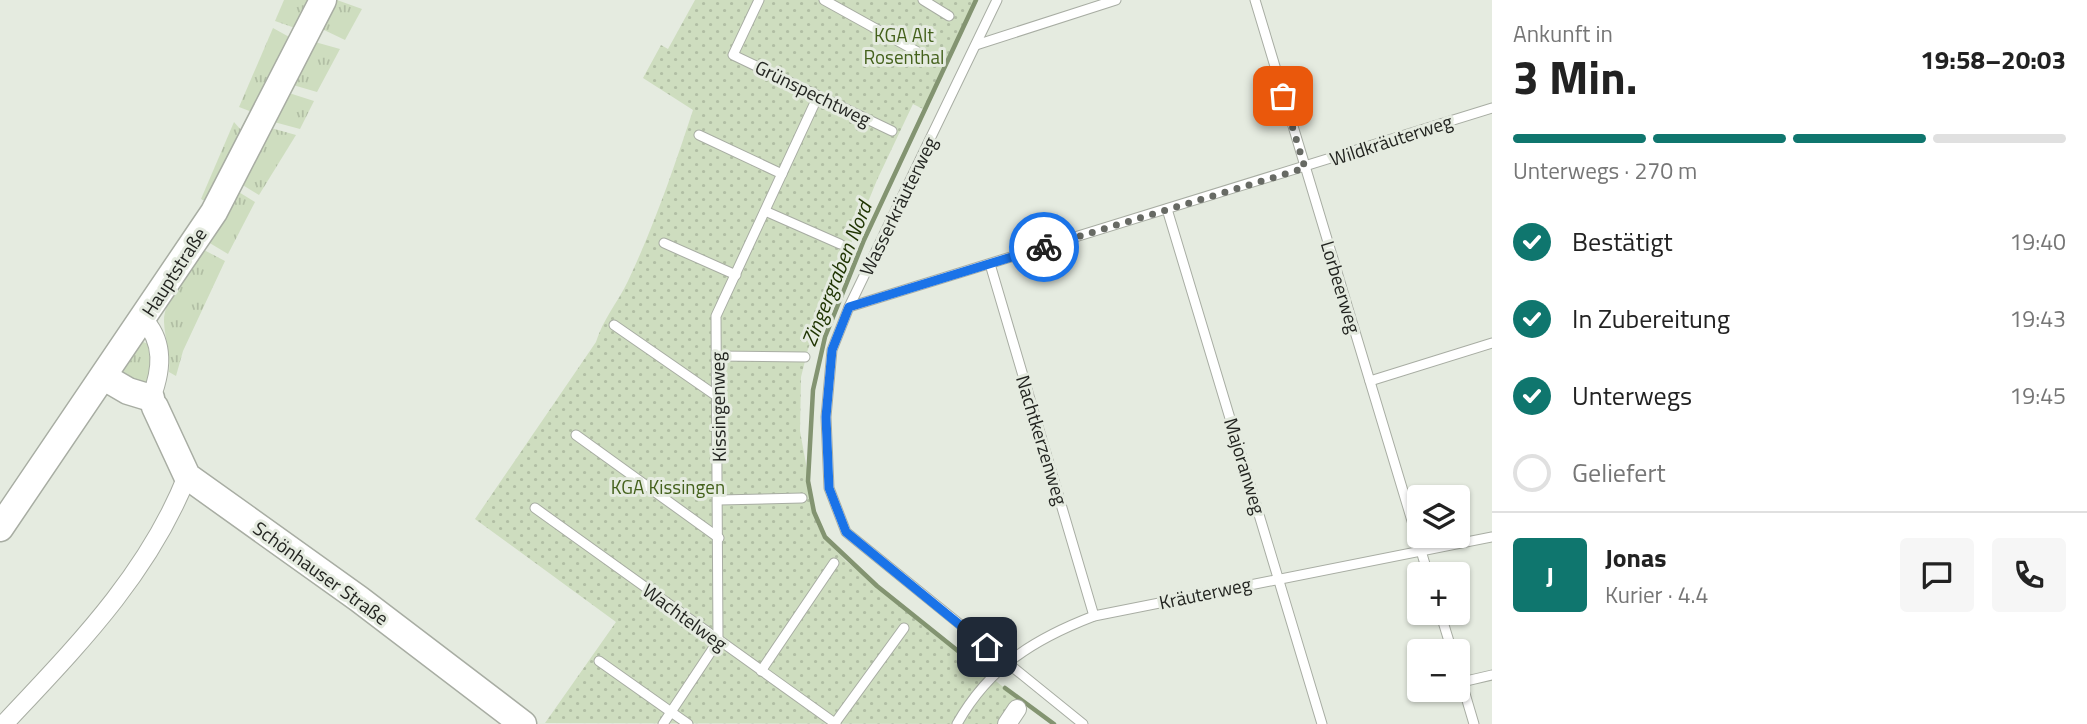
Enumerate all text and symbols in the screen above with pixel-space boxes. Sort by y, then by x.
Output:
text: Ankunft in [1513,16,1613,51]
park label: KGA Alt Rosenthal [864,20,944,71]
text: 19:58–20:03 [1920,40,2066,79]
text: 3 Min. [1513,42,1637,112]
street label: Grünspechtweg [750,52,876,133]
pin [1253,66,1313,126]
icon: bag [1264,77,1302,115]
street label: Wildkräuterweg [1326,106,1456,173]
street label: Wasserkräuterweg [851,131,944,280]
text: Unterwegs · 270 m [1513,153,1697,188]
water label: Zingergraben Nord [792,194,881,351]
courier [1009,212,1079,282]
street label: Hauptstraße [134,221,213,322]
text: Bestätigt [1572,222,1673,261]
icon: check [1513,223,1551,261]
text: 19:40 [2009,224,2066,259]
icon: bike [1025,228,1063,266]
street label: Lorbeerweg [1314,237,1369,337]
text: In Zubereitung [1572,299,1730,338]
icon: check [1513,300,1551,338]
text: 19:43 [2009,301,2066,336]
street label: Kissingenweg [702,351,733,462]
street label: Nachtkerzenweg [1009,371,1076,509]
text: Unterwegs [1572,376,1692,415]
icon: check [1513,377,1551,415]
text: 19:45 [2009,378,2066,413]
street label: Majoranweg [1217,414,1274,518]
text: Geliefert [1572,453,1666,492]
park label: KGA Kissingen [611,472,725,501]
map controls [1407,485,1470,702]
button: layers [1407,485,1470,548]
street label: Schönhauser Straße [247,513,395,632]
text: Jonas [1605,538,1667,577]
button: chat [1900,538,1974,612]
button: phone [1992,538,2066,612]
text: J [1546,556,1554,595]
button: + [1407,562,1470,625]
street label: Kräuterweg [1156,569,1254,616]
street label: Wachtelweg [637,576,734,658]
text: Kurier · 4.4 [1605,577,1708,612]
pin [957,617,1017,677]
icon: home [968,628,1006,666]
button: − [1407,639,1470,702]

